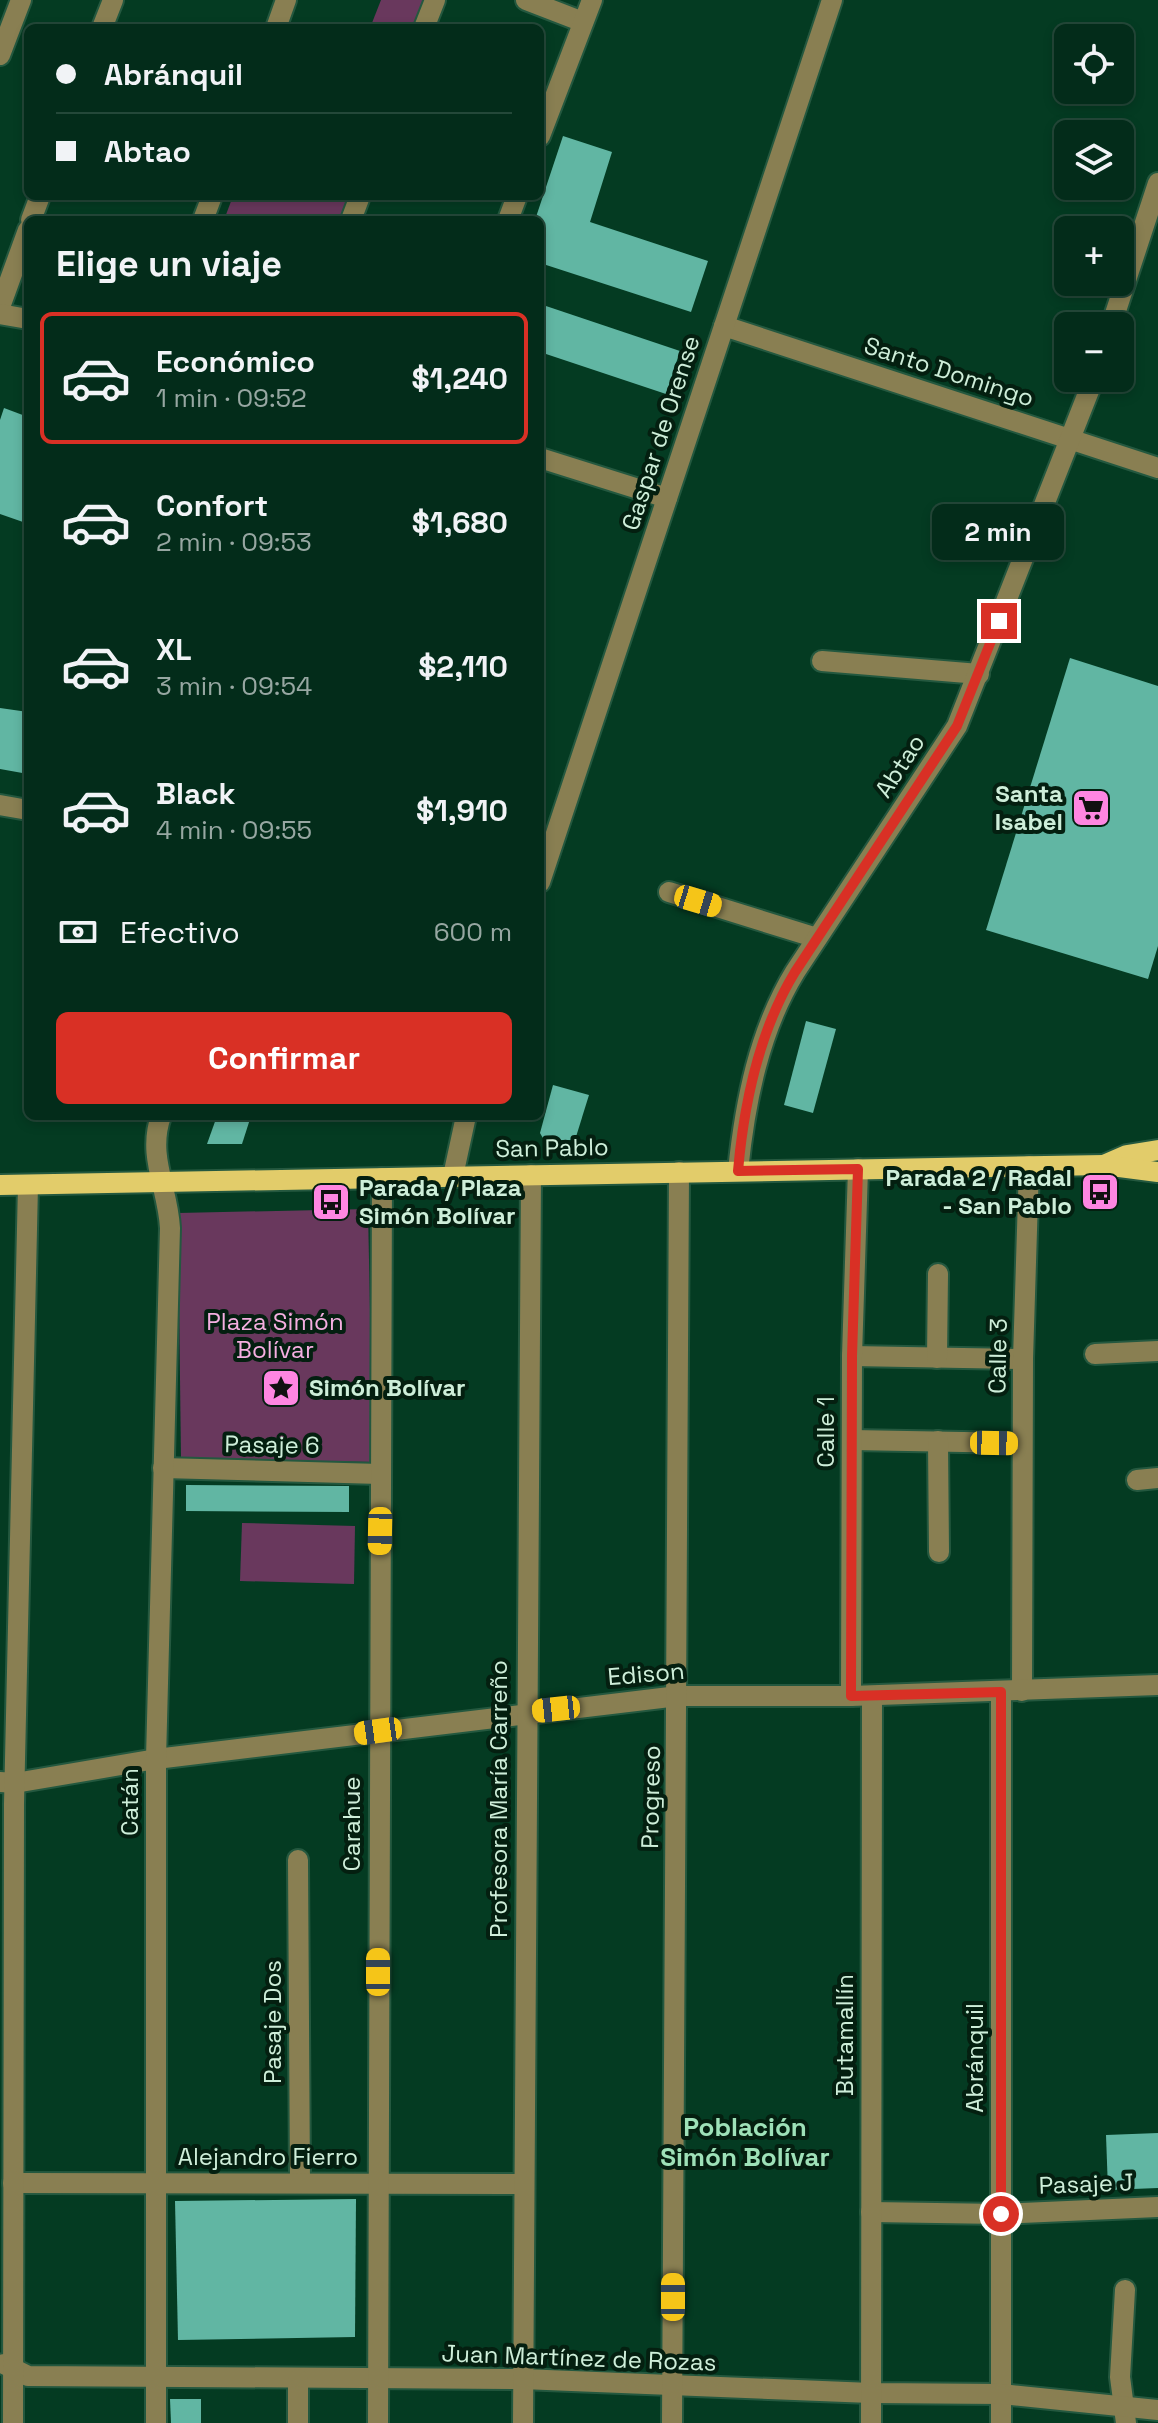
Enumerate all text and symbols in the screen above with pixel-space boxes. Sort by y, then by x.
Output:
map controls [1054,24,1134,392]
button: locate [1054,24,1134,104]
text: Abránquil [104,55,243,94]
button: layers [1054,120,1134,200]
text: Abtao [104,132,191,171]
button: + [1054,216,1134,296]
text: Elige un viaje [56,241,282,287]
button: − [1054,312,1134,392]
street label: Santo Domingo [860,329,1038,414]
street label: Gaspar de Orense [614,332,707,534]
icon: car [60,342,132,414]
text: Económico [156,342,315,381]
text: $1,240 [412,359,508,398]
text: 1 min · 09:52 [156,381,307,415]
icon: car [60,486,132,558]
text: Confort [156,486,268,525]
text: $1,680 [412,503,508,542]
callout: 2 min [933,505,1065,561]
text: 2 min [964,515,1032,549]
text: 2 min · 09:53 [156,525,312,559]
route end [981,603,1017,639]
icon: car [60,630,132,702]
text: XL [156,630,192,669]
text: $2,110 [418,647,508,686]
text: 3 min · 09:54 [156,669,312,703]
street label: Abtao [868,728,931,803]
icon: car [60,774,132,846]
text: Black [156,774,235,813]
place label: Santa Isabel [995,778,1063,837]
supermarket icon: Santa Isabel [1070,787,1112,829]
text: $1,910 [416,791,508,830]
text: 4 min · 09:55 [156,813,312,847]
car [672,883,724,919]
icon: cash [56,910,100,954]
text: Efectivo [120,913,240,952]
text: 600 m [434,915,512,949]
button: Confirmar [56,1012,512,1104]
street label: San Pablo [495,1131,609,1164]
place label: Parada 2 / Radal - San Pablo [886,1162,1072,1221]
bus stop icon: Parada 2 / Radal - San Pablo [1079,1171,1121,1213]
place label: Parada / Plaza Simón Bolívar [359,1172,522,1231]
bus stop icon: Parada / Plaza Simón Bolívar [310,1181,352,1223]
park label: Plaza Simón Bolívar [206,1306,344,1365]
street label: Calle 3 [981,1318,1014,1394]
place icon: Simón Bolívar [260,1367,302,1409]
place label: Simón Bolívar [309,1372,466,1403]
street label: Calle 1 [810,1396,841,1468]
street label: Pasaje 6 [224,1428,320,1461]
car [970,1431,1018,1455]
car [368,1507,392,1555]
street label: Edison [606,1655,686,1692]
street label: Profesora María Carreño [483,1660,514,1938]
car [531,1695,581,1723]
car [353,1716,403,1746]
street label: Progreso [634,1745,667,1849]
street label: Catán [114,1768,145,1836]
street label: Carahue [336,1776,367,1872]
car [366,1948,390,1996]
street label: Pasaje Dos [257,1960,288,2084]
street label: Butamallín [829,1974,860,2096]
street label: Abránquil [959,2003,990,2113]
district label: Población Simón Bolívar [660,2110,830,2174]
street label: Alejandro Fierro [178,2141,358,2172]
street label: Pasaje J [1038,2166,1134,2201]
route start [983,2196,1019,2232]
car [661,2273,685,2321]
street label: Juan Martínez de Rozas [441,2337,717,2378]

